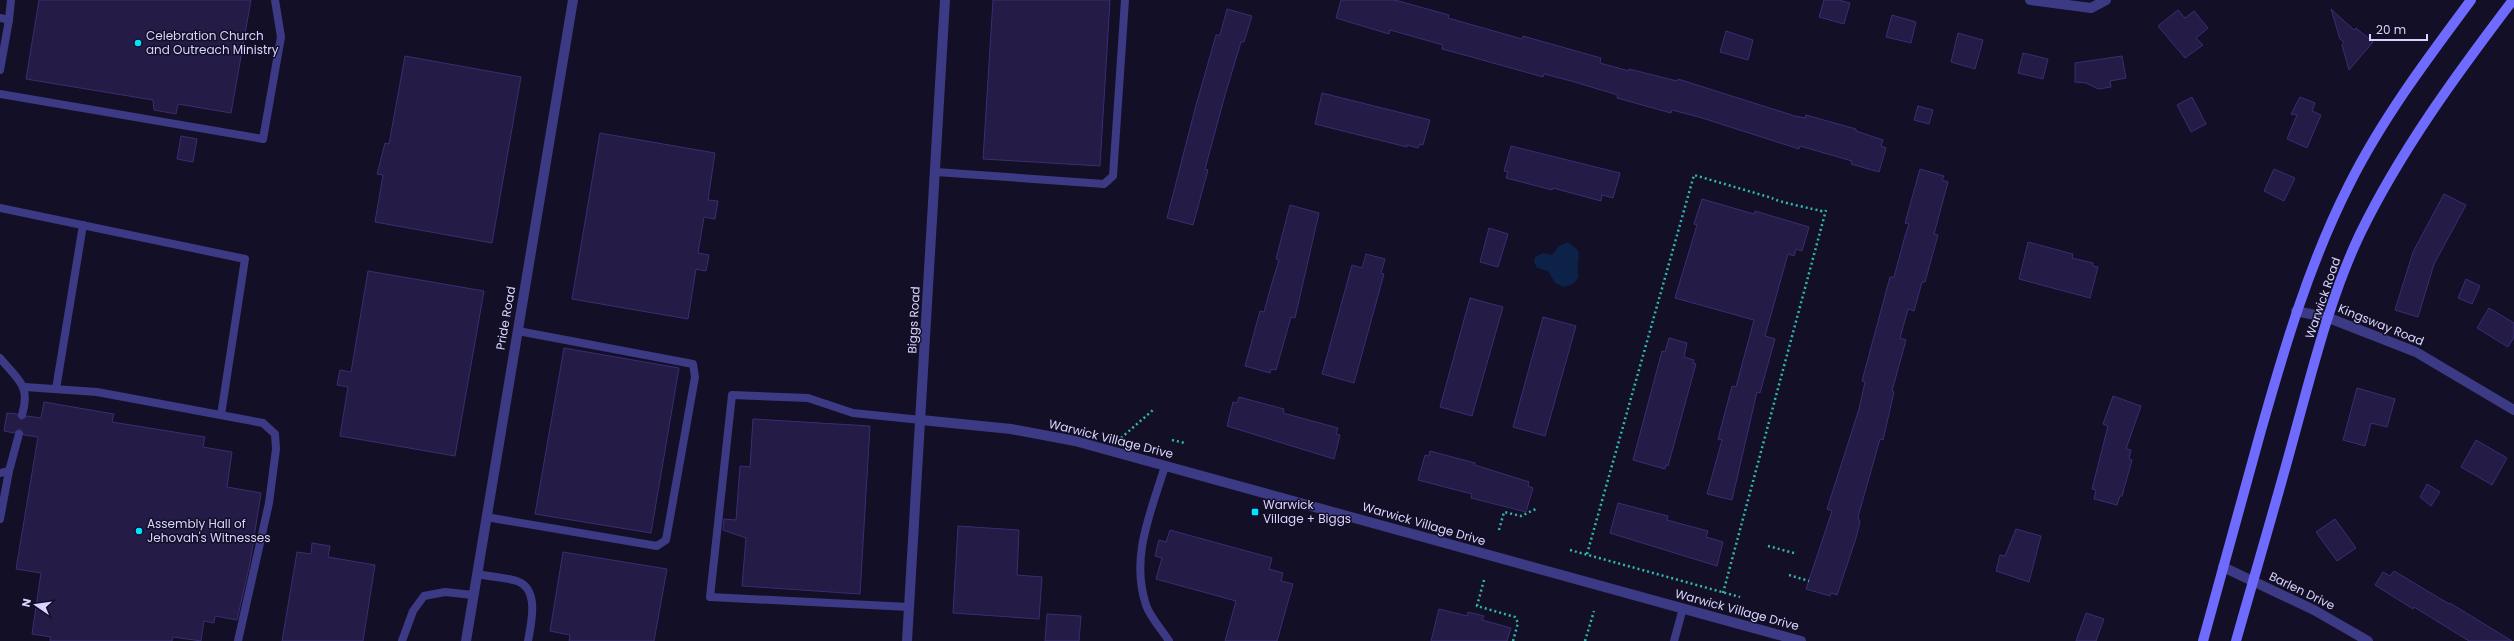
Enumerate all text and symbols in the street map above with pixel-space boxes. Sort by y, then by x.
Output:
scale bar [2370,16,2427,42]
text: 20 m [2376,21,2406,38]
place label: Celebration Church and Outreach Ministry [146,27,279,58]
marker: Celebration Church and Outreach Ministry [133,38,143,48]
street label: Warwick Road [2301,255,2344,341]
street label: Pride Road [492,285,519,351]
street label: Biggs Road [903,286,924,354]
street label: Kingsway Road [2336,300,2427,350]
street label: Warwick Village Drive [1047,415,1175,462]
place label: Warwick Village + Biggs [1263,496,1351,527]
street label: Warwick Village Drive [1360,498,1488,549]
marker: Warwick Village + Biggs [1250,507,1260,517]
place label: Assembly Hall of Jehovah's Witnesses [147,515,270,546]
marker: Assembly Hall of Jehovah's Witnesses [134,526,144,536]
street label: Barlen Drive [2266,567,2338,614]
north arrow [16,585,56,625]
street label: Warwick Village Drive [1673,585,1801,634]
text: N [18,597,35,609]

